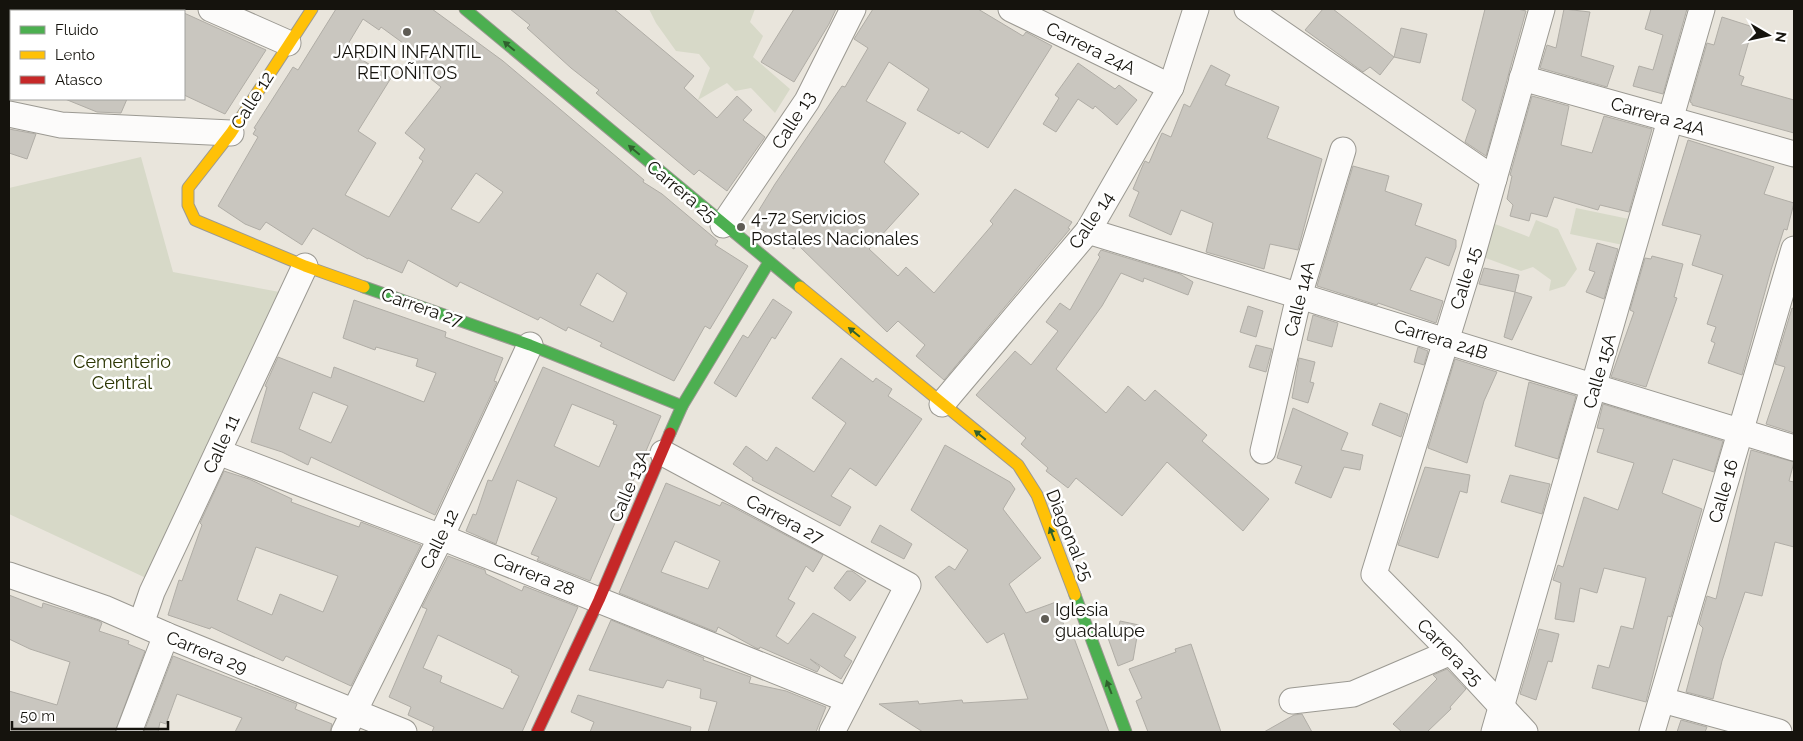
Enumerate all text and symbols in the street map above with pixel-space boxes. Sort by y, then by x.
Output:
legend [10,10,185,100]
north arrow [1743,10,1793,60]
street label: Carrera 24A [1043,17,1139,79]
text: Fluido [55,21,98,39]
marker: JARDIN INFANTIL RETOÑITOS [401,26,413,38]
text: N [1772,31,1790,44]
one-way arrow [504,40,516,52]
place label: JARDIN INFANTIL RETOÑITOS [333,41,481,83]
text: Lento [55,46,95,64]
street label: Calle 12 [226,67,278,133]
text: Atasco [55,71,102,89]
street label: Calle 13 [767,87,819,153]
street label: Carrera 24A [1608,93,1708,139]
one-way arrow [628,145,641,156]
street label: Carrera 25 [643,156,721,226]
street label: Calle 14 [1064,187,1118,253]
place label: 4-72 Servicios Postales Nacionales [751,207,919,249]
marker: 4-72 Servicios Postales Nacionales [735,221,747,233]
street label: Calle 15 [1446,244,1485,312]
street label: Calle 14A [1280,259,1318,339]
street label: Carrera 27 [379,283,466,331]
street label: Carrera 24B [1392,315,1490,363]
one-way arrow [848,326,861,337]
street label: Calle 15A [1578,331,1620,411]
park label: Cementerio Central [73,351,171,393]
street label: Calle 11 [198,411,244,477]
one-way arrow [973,429,986,440]
street label: Calle 13A [604,447,654,525]
street label: Calle 16 [1704,456,1742,525]
street label: Diagonal 25 [1042,486,1098,584]
street label: Carrera 27 [743,490,828,548]
street label: Calle 12 [415,506,463,572]
one-way arrow [1048,527,1055,542]
street label: Carrera 28 [490,548,578,600]
place label: Iglesia guadalupe [1055,599,1145,641]
marker: Iglesia guadalupe [1039,613,1051,625]
street label: Carrera 25 [1413,614,1487,690]
street label: Carrera 29 [163,626,251,678]
one-way arrow [1105,679,1112,694]
scale bar [12,698,169,730]
text: 50 m [20,707,55,725]

